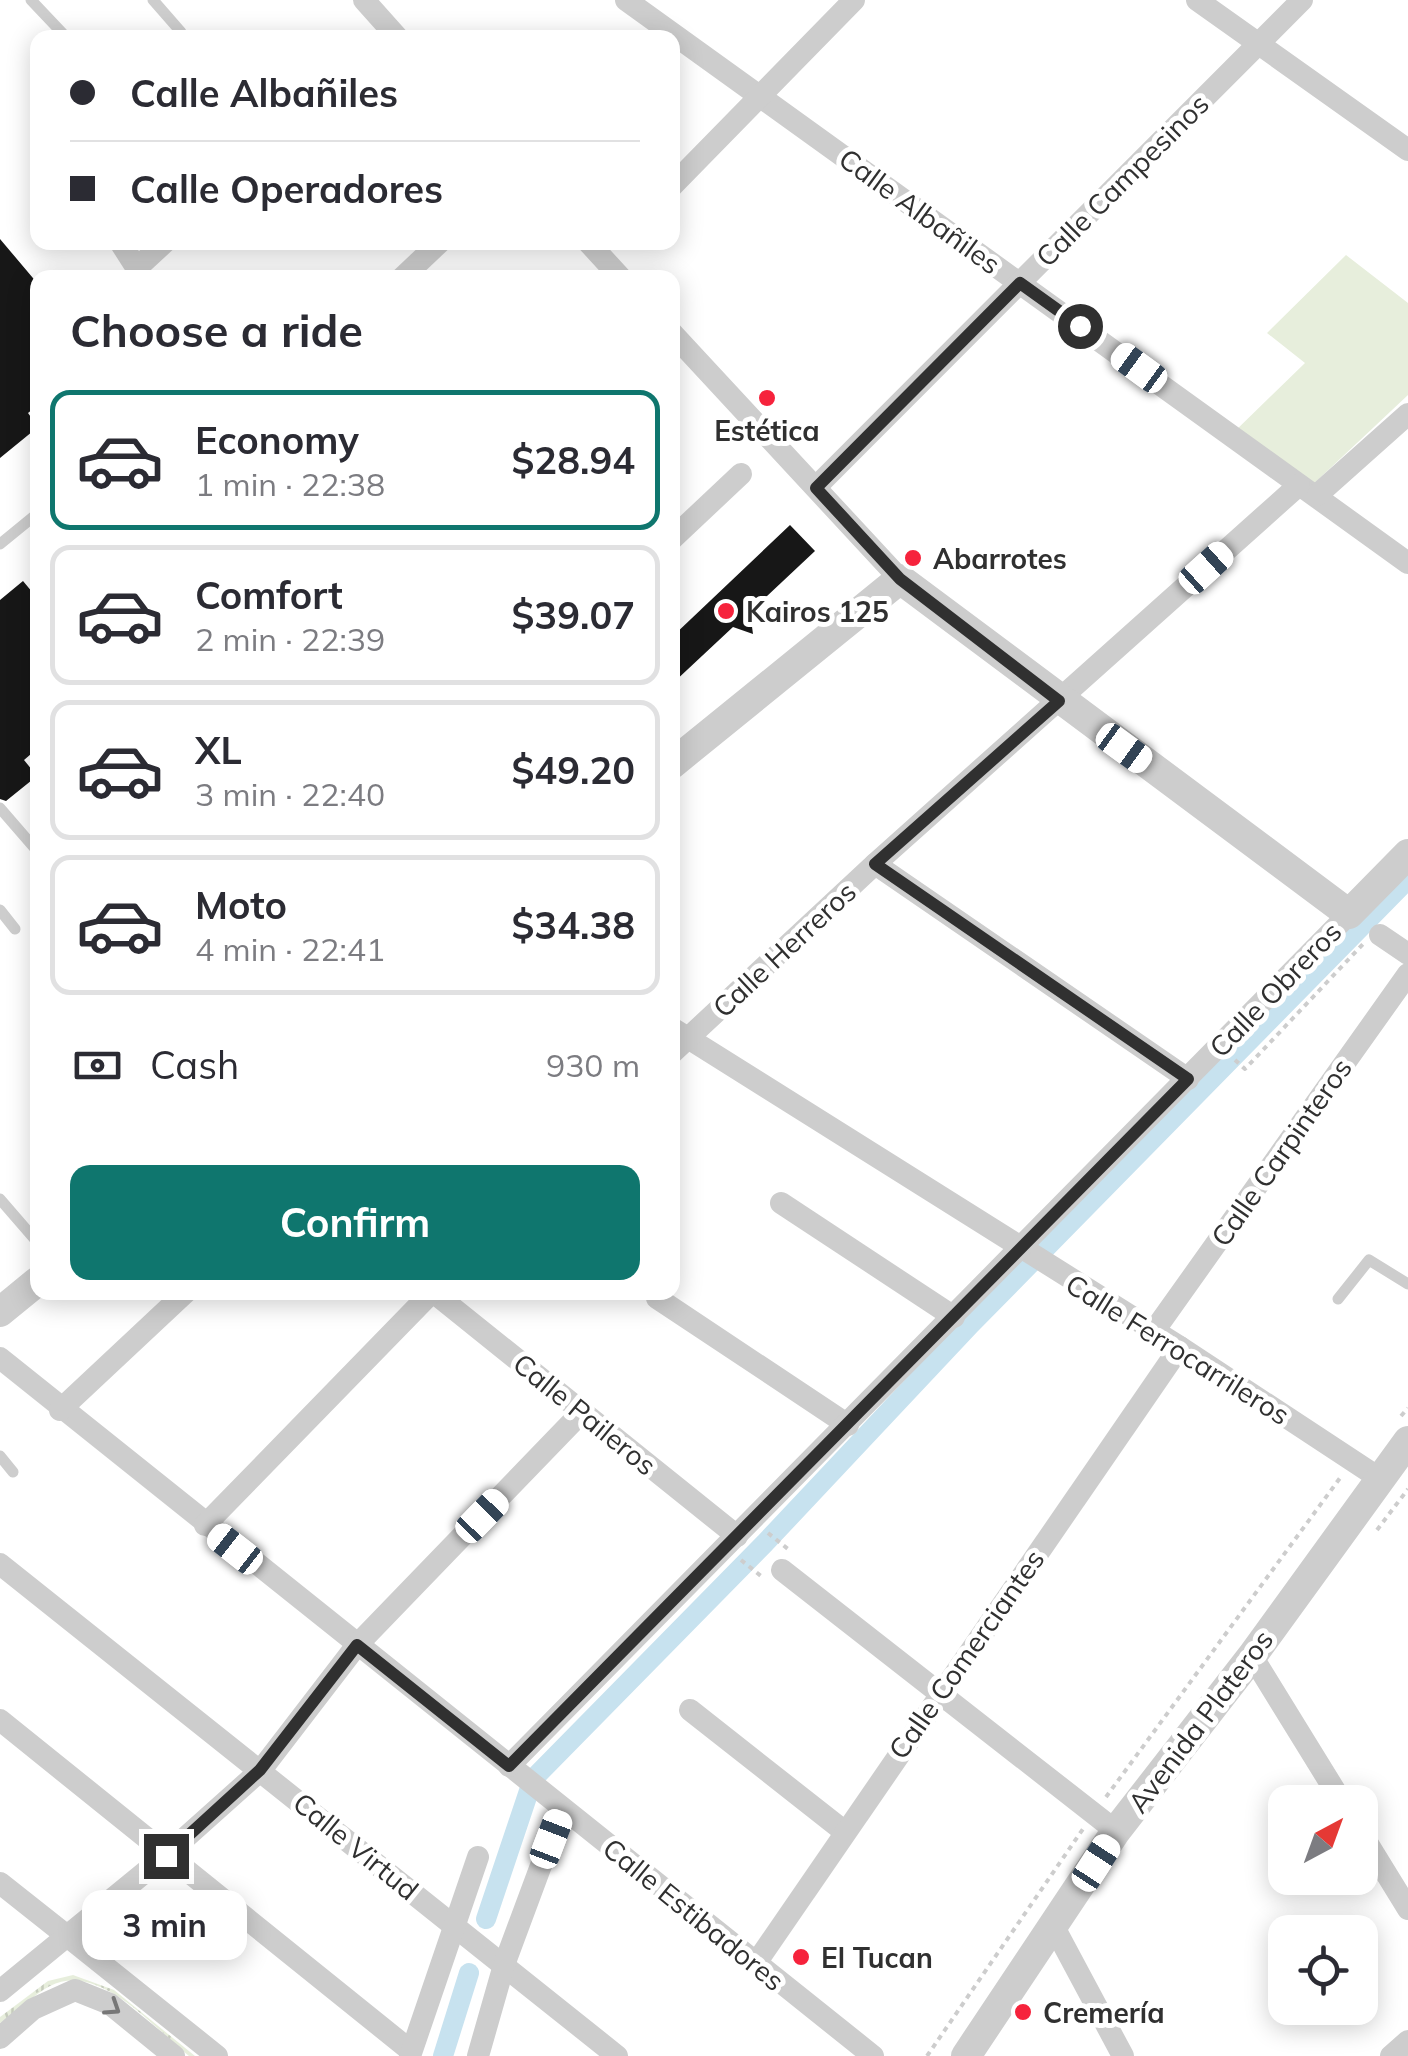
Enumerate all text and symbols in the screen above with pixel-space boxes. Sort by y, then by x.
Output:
text: Calle Albañiles [130,69,398,117]
street label: Calle Campesinos [1028,86,1216,274]
street label: Calle Albañiles [832,141,1008,281]
text: Calle Operadores [130,165,443,213]
text: Choose a ride [70,302,363,358]
route start [1058,304,1103,349]
car [1106,338,1172,398]
marker: Estética [756,387,778,409]
place label: Estética [714,413,820,448]
icon: car [75,415,165,505]
text: Economy [195,416,359,464]
text: $28.94 [512,436,635,484]
text: 1 min · 22:38 [195,464,385,504]
car [1174,537,1238,599]
place label: Abarrotes [933,541,1067,576]
marker: Abarrotes [902,547,924,569]
icon: car [75,570,165,660]
text: Comfort [195,571,343,619]
text: $39.07 [512,591,635,639]
place label: Kairos 125 [746,594,889,629]
marker: Kairos 125 [715,600,737,622]
text: 2 min · 22:39 [195,619,385,659]
car [1091,718,1157,778]
icon: car [75,725,165,815]
text: XL [195,726,242,774]
text: $49.20 [512,746,635,794]
text: 3 min · 22:40 [195,774,385,814]
street label: Calle Herreros [705,874,863,1024]
icon: car [75,880,165,970]
text: Moto [195,881,287,929]
text: $34.38 [512,901,635,949]
street label: Calle Obreros [1202,914,1348,1064]
text: 4 min · 22:41 [195,929,385,969]
icon: cash [70,1038,125,1093]
text: Cash [150,1041,239,1089]
text: 930 m [546,1045,640,1085]
street label: Calle Carpinteros [1203,1051,1359,1253]
button: Confirm [70,1165,640,1280]
street label: Calle Ferrocarrileros [1060,1266,1296,1432]
street label: Calle Paileros [506,1346,664,1482]
car [450,1484,514,1548]
car [202,1519,268,1579]
street label: Calle Comerciantes [881,1542,1051,1766]
street label: Avenida Plateros [1120,1623,1280,1819]
street label: Calle Virtud [286,1785,426,1907]
north arrow [1268,1785,1378,1895]
map controls [1268,1785,1378,2025]
car [526,1806,576,1872]
street label: Calle Estibadores [596,1830,792,1998]
car [1067,1830,1125,1896]
route end [144,1834,189,1879]
callout: 3 min [84,1891,248,1961]
text: 3 min [122,1905,207,1945]
button: locate [1268,1915,1378,2025]
place label: El Tucan [821,1940,933,1975]
marker: El Tucan [790,1946,812,1968]
place label: Cremería [1043,1995,1165,2030]
one-way arrow [102,1996,120,2015]
marker: Cremería [1012,2001,1034,2023]

